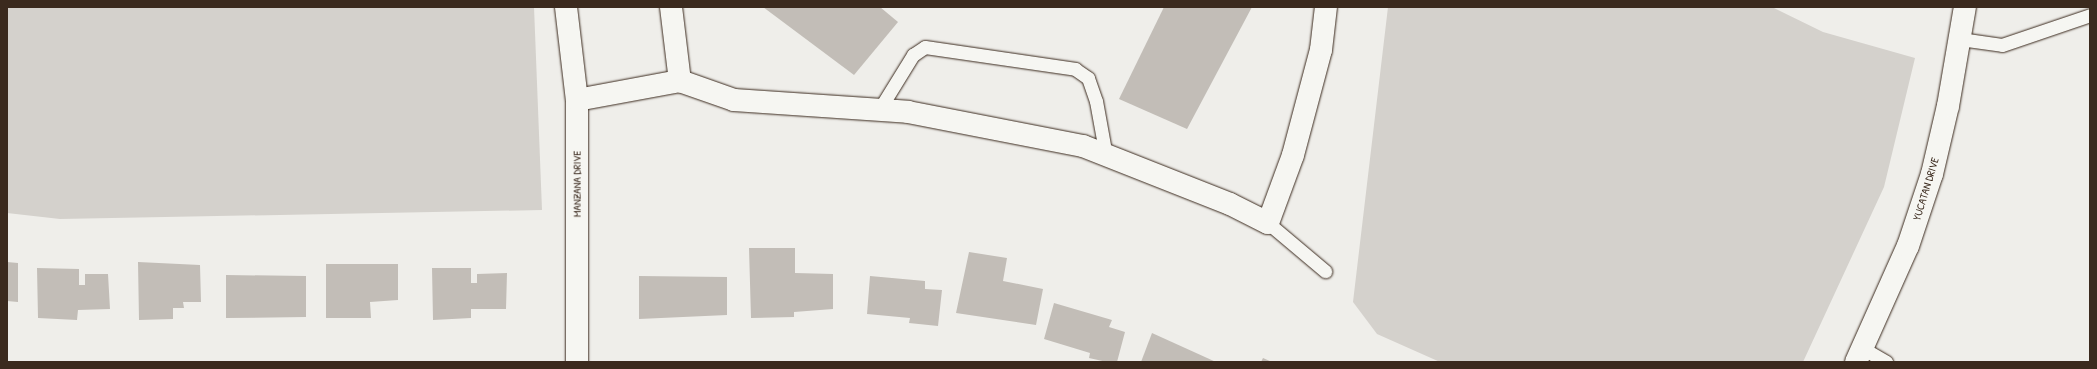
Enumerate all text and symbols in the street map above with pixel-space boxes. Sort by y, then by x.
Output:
street label: MANZANA DRIVE [570,151,584,217]
street label: YUCATAN DRIVE [1910,156,1942,222]

